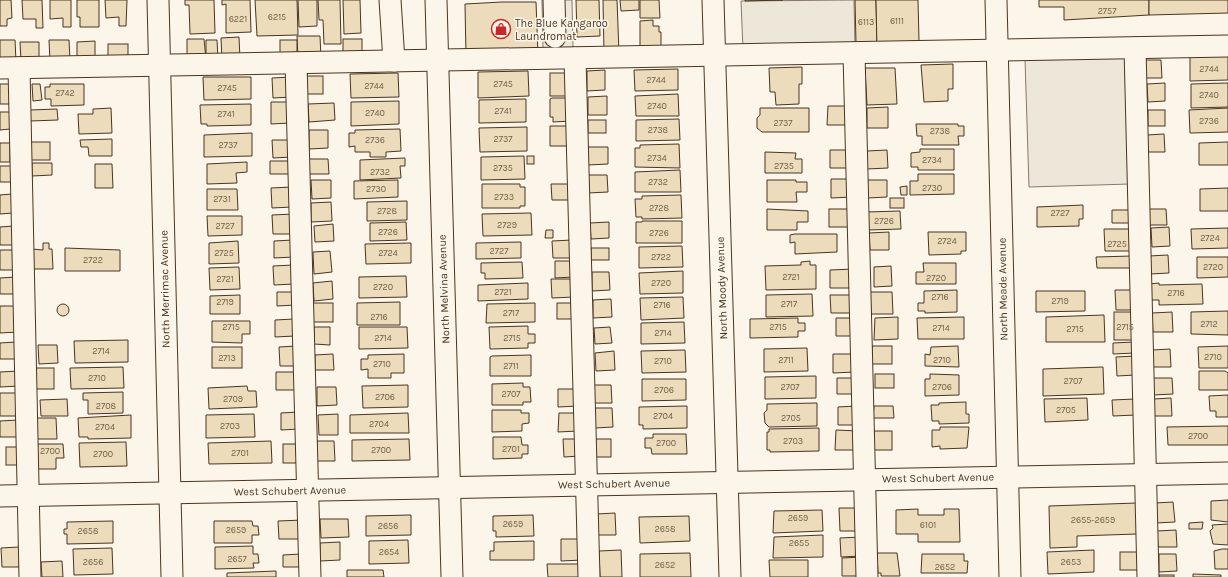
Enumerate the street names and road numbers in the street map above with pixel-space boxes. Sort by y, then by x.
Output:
street label: North Merrimac Avenue [157,230,173,348]
street label: North Melvina Avenue [436,234,452,344]
street label: North Moody Avenue [714,236,730,340]
street label: North Meade Avenue [996,237,1010,341]
street label: West Schubert Avenue [882,471,995,485]
street label: West Schubert Avenue [558,477,671,491]
street label: West Schubert Avenue [234,484,347,498]

